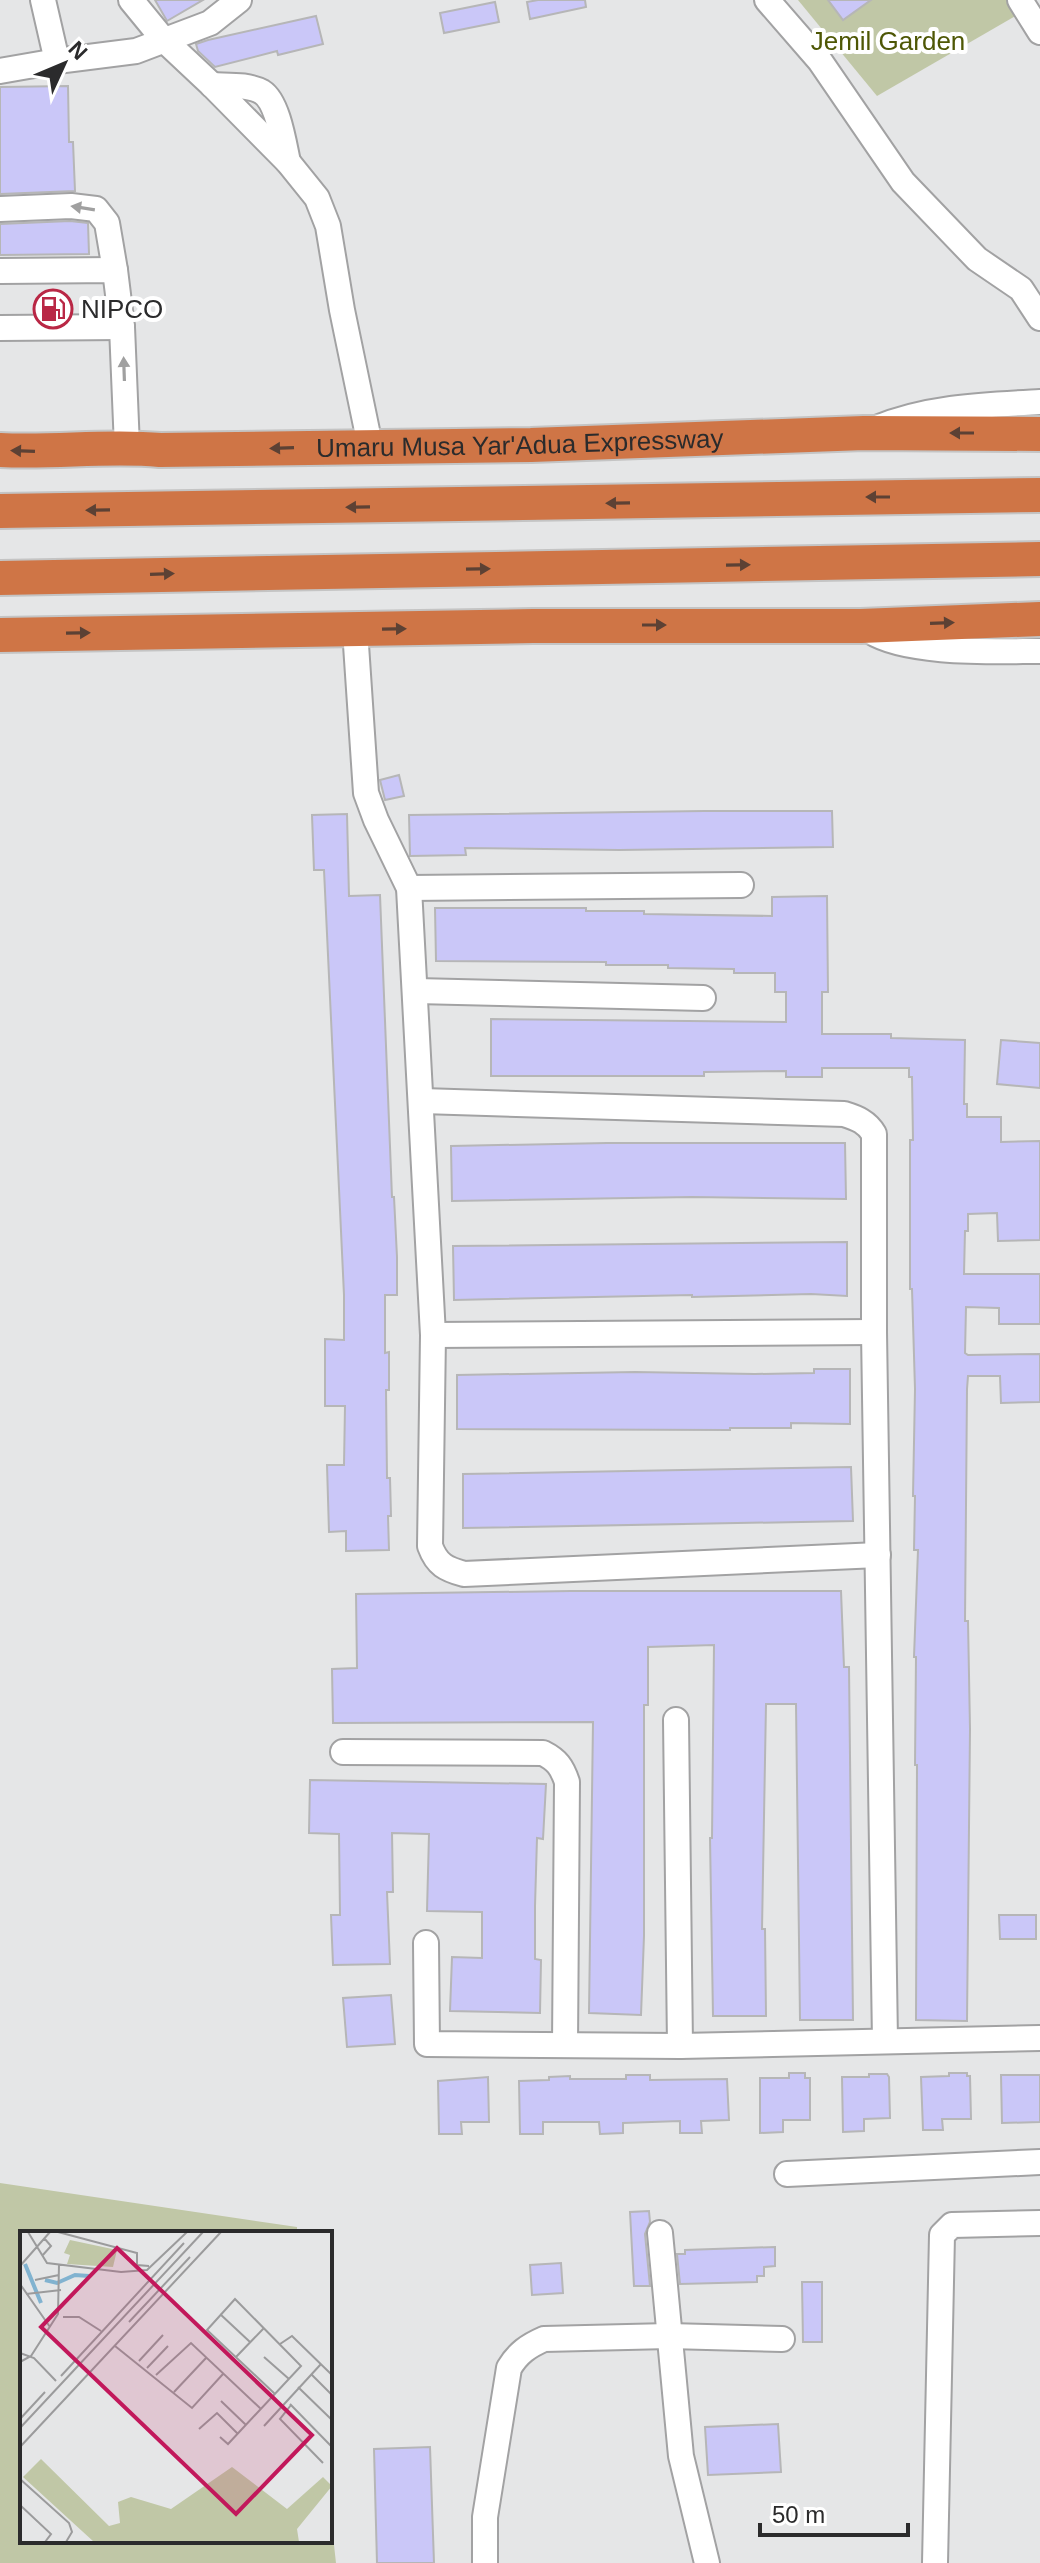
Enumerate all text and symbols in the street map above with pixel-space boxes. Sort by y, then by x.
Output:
north arrow [24,24,104,104]
park label: Jemil Garden [811,26,965,56]
text: N [64,36,93,65]
one-way arrow [70,201,95,214]
fuel station icon: NIPCO [32,288,74,330]
place label: NIPCO [81,294,163,324]
one-way arrow [117,356,130,381]
street label: Umaru Musa Yar'Adua Expressway [316,423,724,463]
one-way arrow [949,427,974,439]
one-way arrow [269,441,294,454]
one-way arrow [10,445,35,458]
one-way arrow [865,490,890,503]
one-way arrow [605,497,630,509]
one-way arrow [345,501,370,513]
one-way arrow [85,504,110,516]
one-way arrow [726,559,751,571]
one-way arrow [466,563,491,575]
one-way arrow [150,568,175,581]
one-way arrow [930,616,955,629]
one-way arrow [642,619,667,631]
one-way arrow [382,622,407,635]
one-way arrow [66,627,91,640]
inset map [20,2231,332,2543]
scale bar [760,2487,908,2537]
text: 50 m [772,2501,825,2528]

